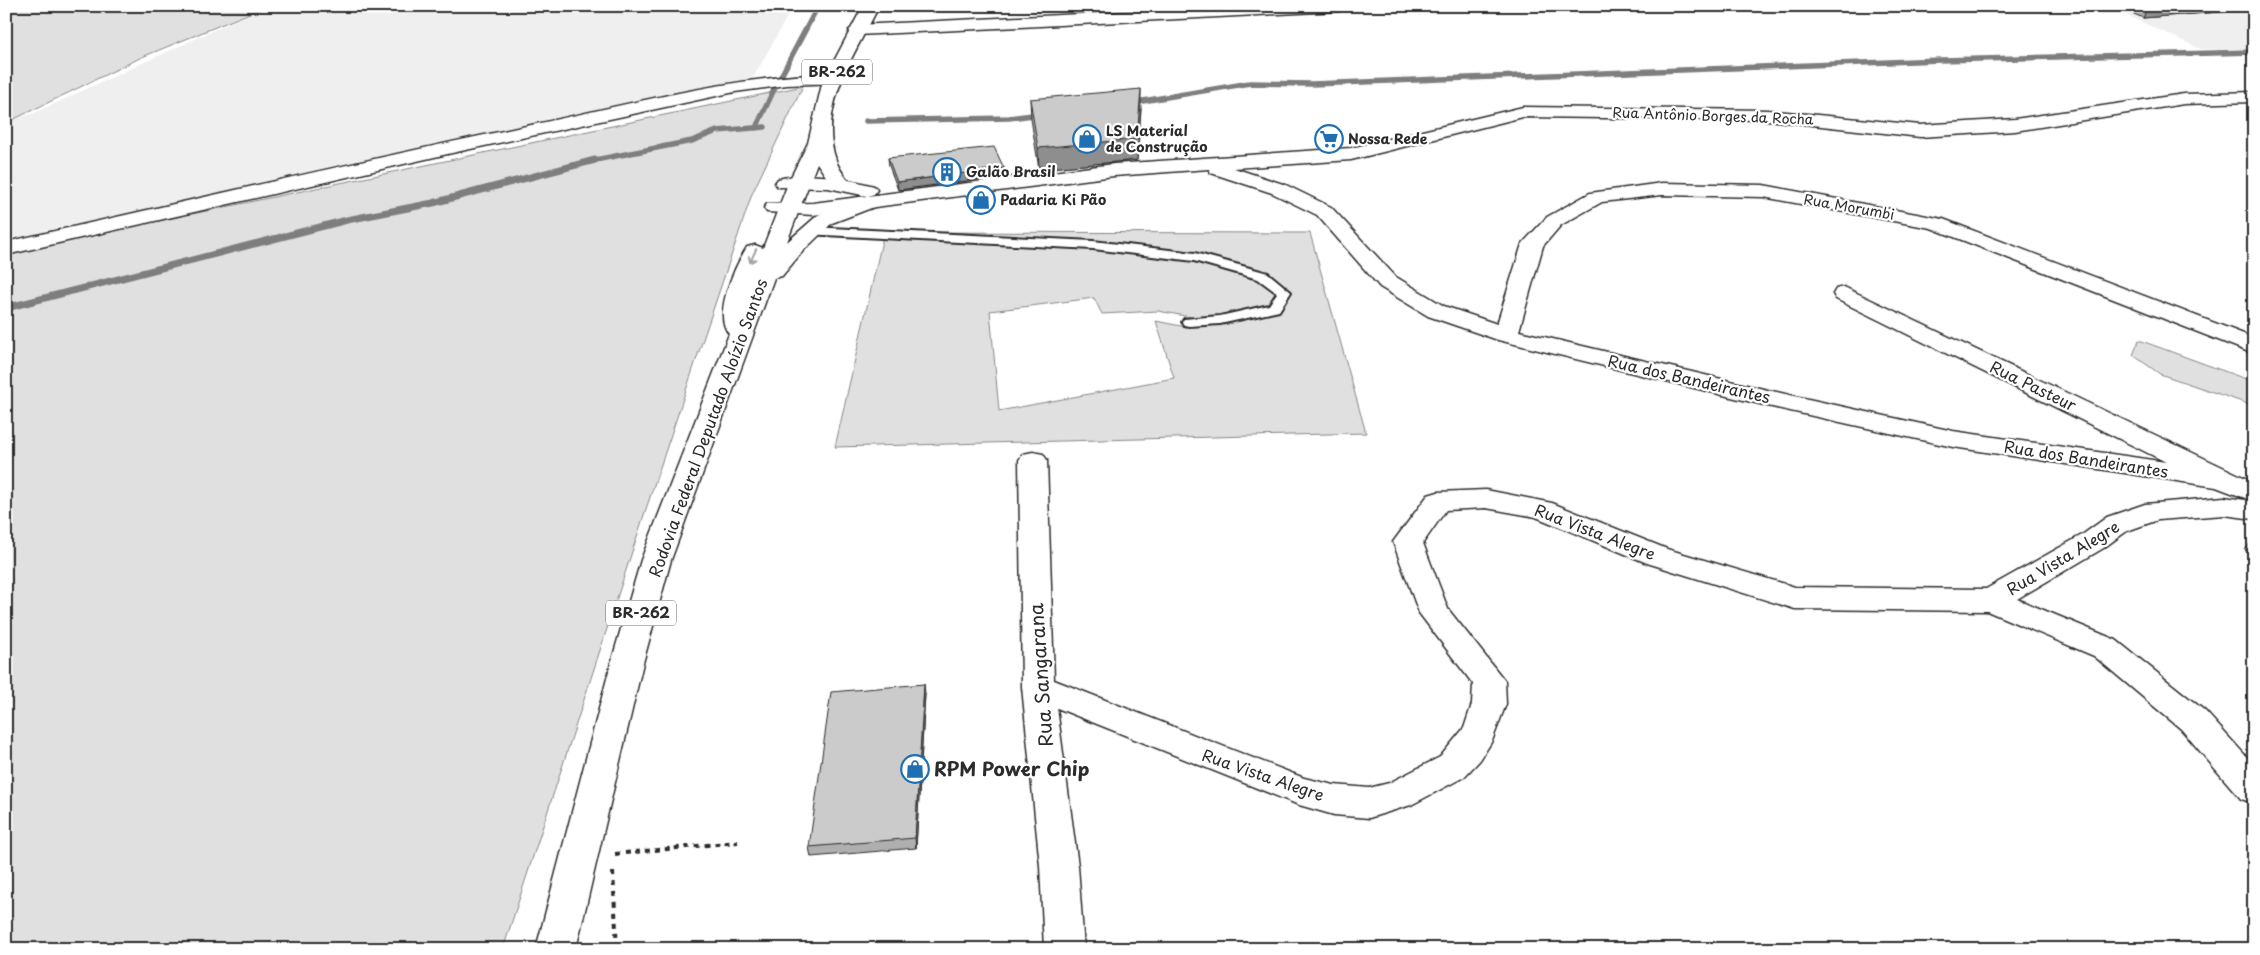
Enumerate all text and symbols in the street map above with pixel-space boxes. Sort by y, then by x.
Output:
road number: BR-262 [802,60,872,84]
street label: Rua Antônio Borges da Rocha [1612,101,1814,130]
place label: LS Material de Construção [1106,120,1208,157]
shop icon: LS Material de Construção [1072,124,1102,154]
supermarket icon: Nossa Rede [1314,124,1344,154]
place label: Nossa Rede [1348,128,1428,149]
building icon: Galão Brasil [932,157,962,187]
place label: Galão Brasil [966,161,1056,182]
shop icon: Padaria Ki Pão [966,185,996,215]
street label: Rua Morumbi [1802,188,1896,225]
place label: Padaria Ki Pão [1000,189,1106,210]
one-way arrow [748,248,758,263]
street label: Rodovia Federal Deputado Aloízio Santos [642,275,772,580]
street label: Rua dos Bandeirantes [1606,348,1773,408]
street label: Rua Pasteur [1986,354,2081,417]
street label: Rua dos Bandeirantes [2002,433,2170,483]
street label: Rua Vista Alegre [1531,497,1659,565]
street label: Rua Vista Alegre [2002,514,2123,600]
road number: BR-262 [606,600,676,626]
street label: Rua Sangarana [1021,602,1059,748]
street label: Rua Vista Alegre [1199,742,1328,806]
shop icon: RPM Power Chip [900,754,930,784]
place label: RPM Power Chip [934,754,1090,782]

